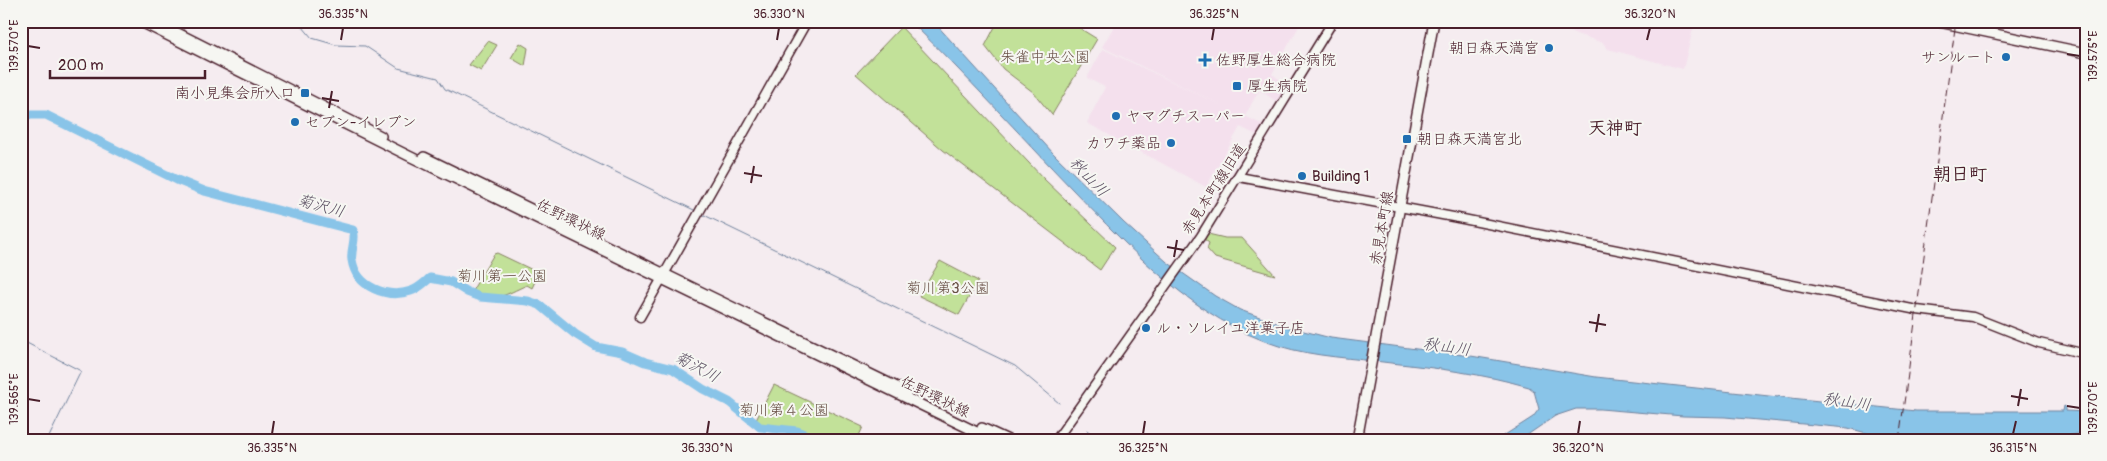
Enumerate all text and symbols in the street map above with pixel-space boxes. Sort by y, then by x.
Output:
text: 36.335°N [318,7,368,22]
text: 36.330°N [753,7,805,22]
text: 36.325°N [1189,7,1239,22]
text: 36.320°N [1624,7,1676,22]
text: 139.570°E [7,20,22,72]
text: 139.575°E [2086,30,2101,82]
place label: 朝日森天満宮 [1449,39,1539,58]
marker: 朝日森天満宮 [1543,42,1555,54]
scale bar [50,48,205,80]
park label: 朱雀中央公園 [1000,48,1090,67]
place label: サンルート [1921,48,1996,67]
place label: 佐野厚生総合病院 [1216,51,1336,70]
marker: サンルート [2000,51,2012,63]
marker: 佐野厚生総合病院 [1198,53,1212,67]
text: 200 m [58,56,103,75]
place label: 厚生病院 [1247,77,1307,96]
marker: 厚生病院 [1231,80,1243,92]
place label: 南小見集会所入口 [175,84,295,103]
marker: 南小見集会所入口 [299,87,311,99]
place label: ヤマグチスーパー [1126,107,1245,126]
marker: ヤマグチスーパー [1110,110,1122,122]
place label: セブン-イレブン [305,113,416,132]
marker: セブン-イレブン [289,116,301,128]
district label: 天神町 [1588,117,1642,140]
place label: 朝日森天満宮北 [1417,130,1522,149]
marker: 朝日森天満宮北 [1401,133,1413,145]
place label: カワチ薬品 [1086,134,1161,153]
marker: カワチ薬品 [1165,137,1177,149]
street label: 赤見本町線旧道 [1177,140,1251,238]
water label: 秋山川 [1065,153,1113,201]
district label: 朝日町 [1933,163,1987,186]
place label: Building 1 [1312,167,1369,186]
marker: Building 1 [1296,170,1308,182]
street label: 赤見本町線 [1366,189,1398,267]
water label: 菊沢川 [295,190,347,222]
street label: 佐野環状線 [533,195,609,245]
park label: 菊川第一公園 [457,267,547,286]
park label: 菊川第3公園 [906,279,990,298]
place label: ル・ソレイユ洋菓子店 [1156,319,1305,338]
marker: ル・ソレイユ洋菓子店 [1140,322,1152,334]
water label: 秋山川 [1422,334,1472,360]
water label: 菊沢川 [671,347,723,387]
street label: 佐野環状線 [897,372,973,422]
text: 139.565°E [7,373,22,425]
text: 139.570°E [2086,382,2101,434]
water label: 秋山川 [1822,389,1872,415]
park label: 菊川第４公園 [739,401,829,420]
text: 36.335°N [247,441,297,456]
text: 36.330°N [681,441,733,456]
text: 36.325°N [1118,441,1168,456]
text: 36.320°N [1552,441,1604,456]
text: 36.315°N [1989,441,2037,456]

